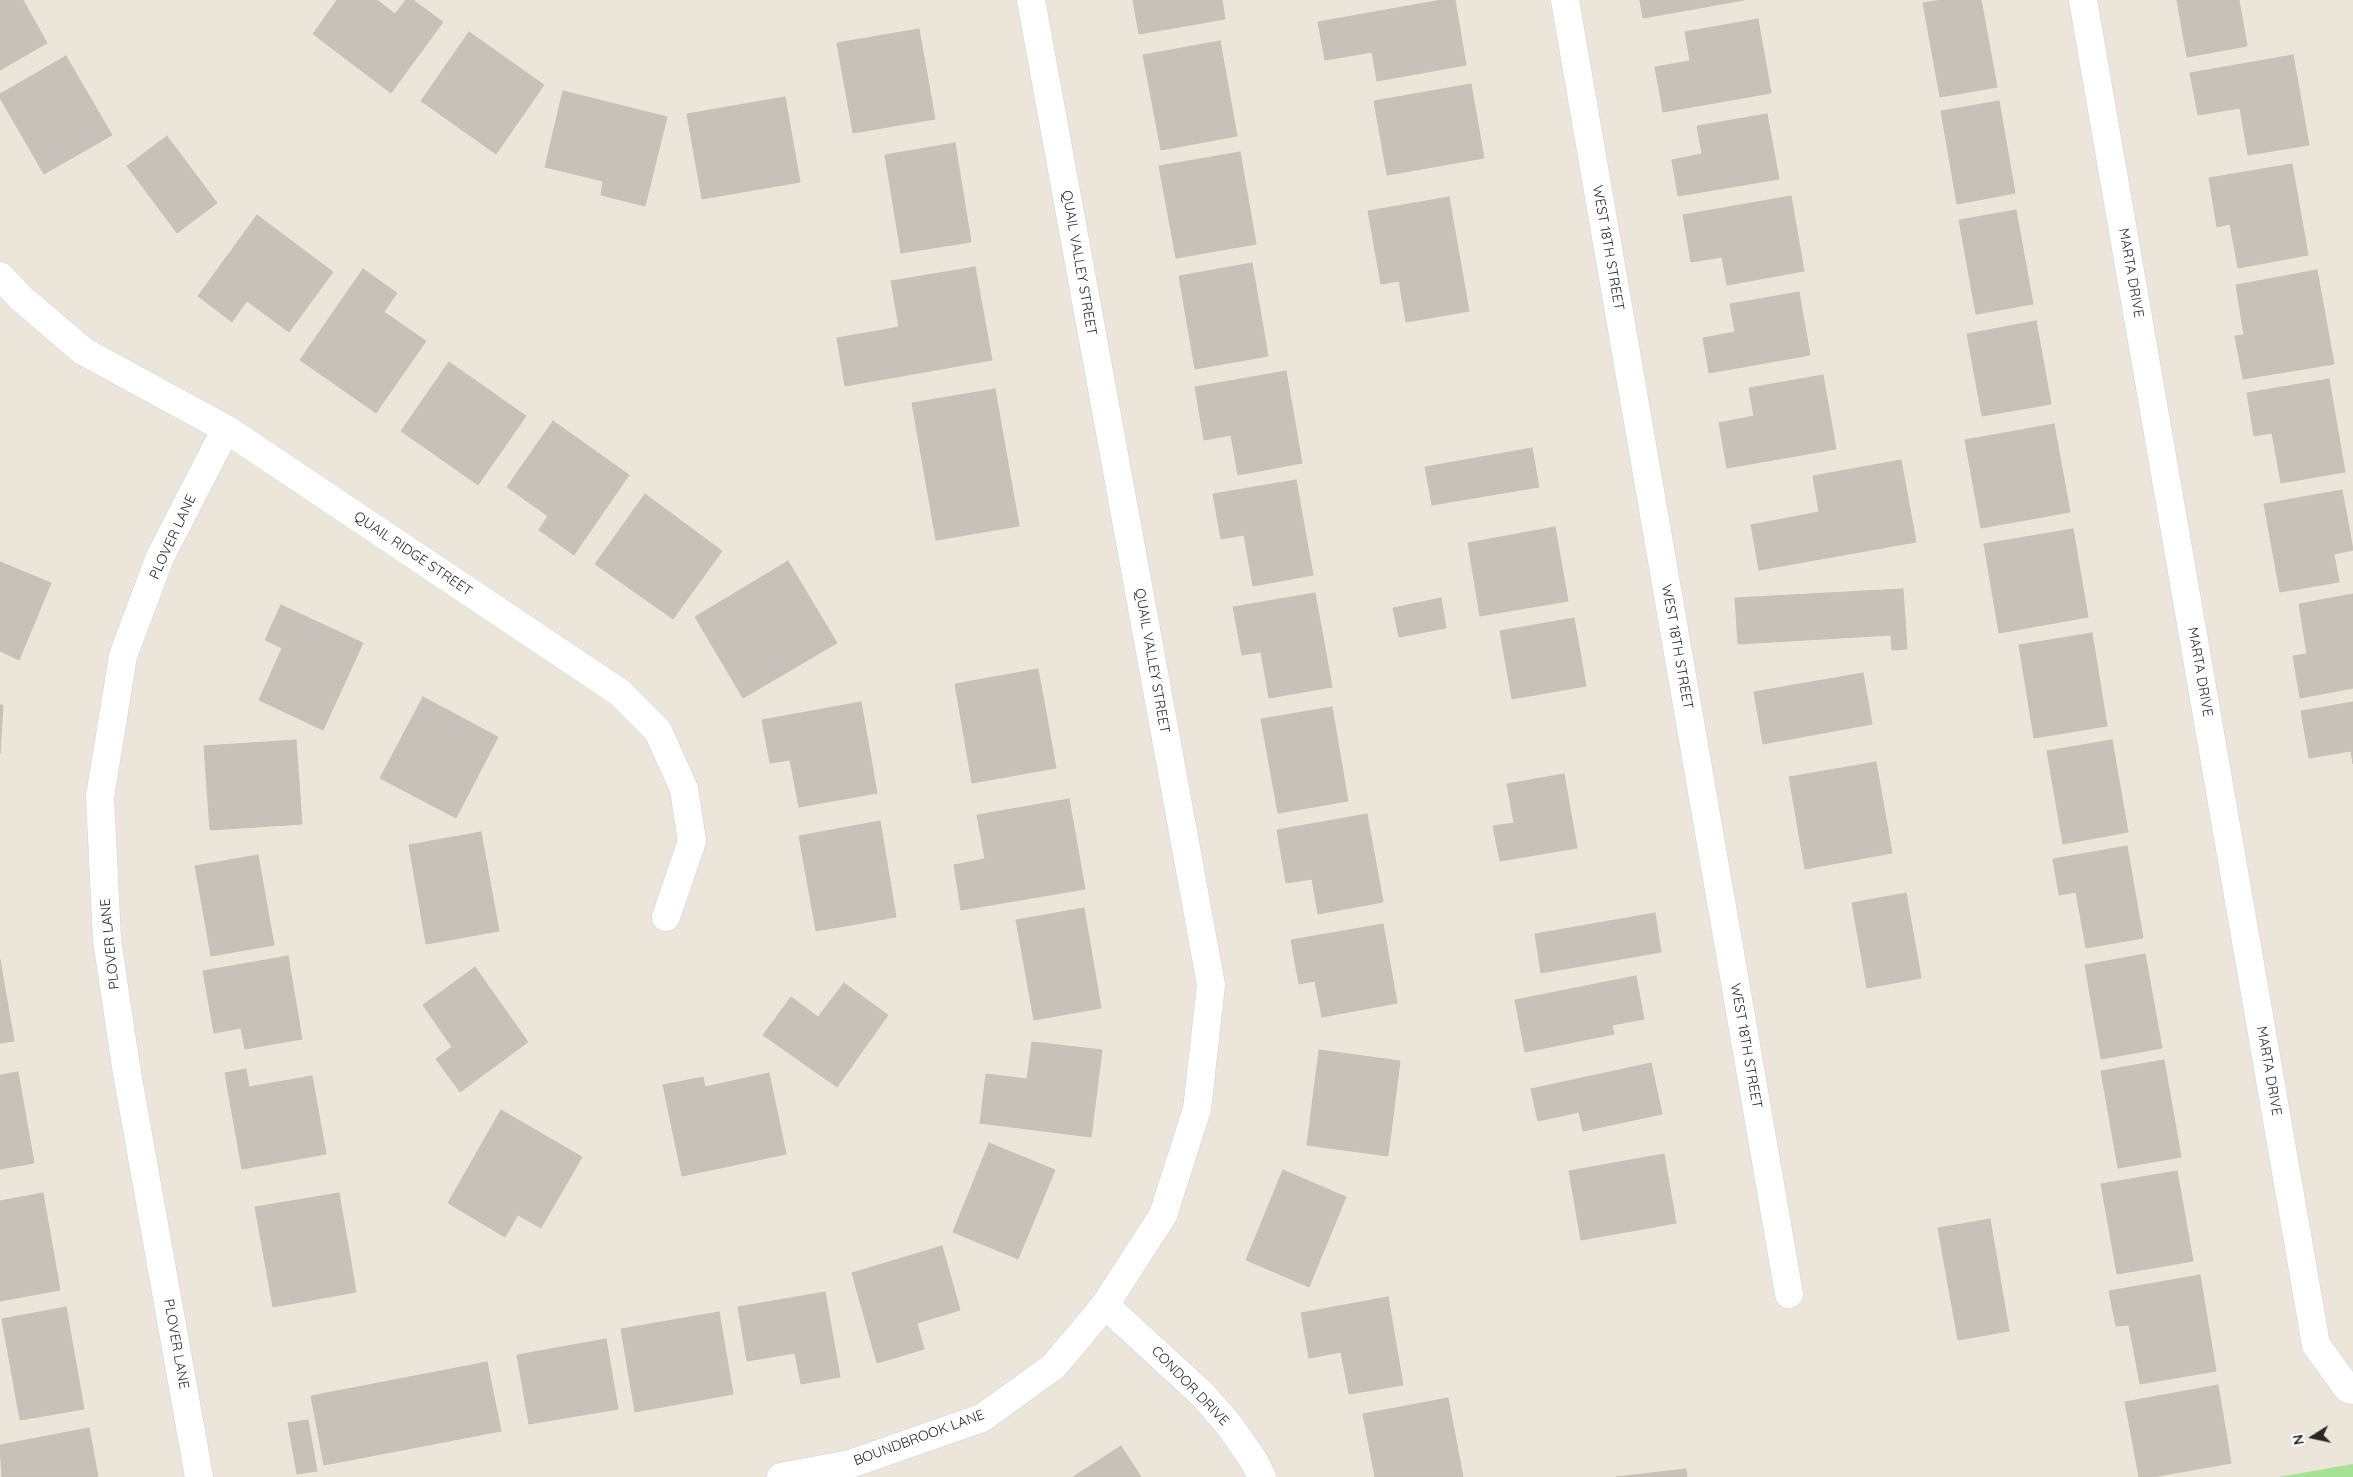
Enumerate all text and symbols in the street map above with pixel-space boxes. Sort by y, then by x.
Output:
street label: WEST 18TH STREET [1589,184,1627,312]
street label: QUAIL VALLEY STREET [1058,189,1100,337]
street label: MARTA DRIVE [2115,227,2147,319]
street label: PLOVER LANE [146,492,200,582]
street label: QUAIL RIDGE STREET [351,508,475,600]
street label: WEST 18TH STREET [1658,583,1696,711]
street label: QUAIL VALLEY STREET [1131,587,1173,735]
street label: MARTA DRIVE [2184,626,2216,718]
street label: PLOVER LANE [97,898,123,990]
street label: WEST 18TH STREET [1727,982,1765,1110]
street label: MARTA DRIVE [2253,1025,2285,1117]
street label: PLOVER LANE [160,1298,192,1390]
street label: CONDOR DRIVE [1148,1343,1232,1429]
street label: BOUNDBROOK LANE [851,1407,987,1469]
north arrow [2288,1412,2338,1462]
text: N [2288,1433,2308,1446]

